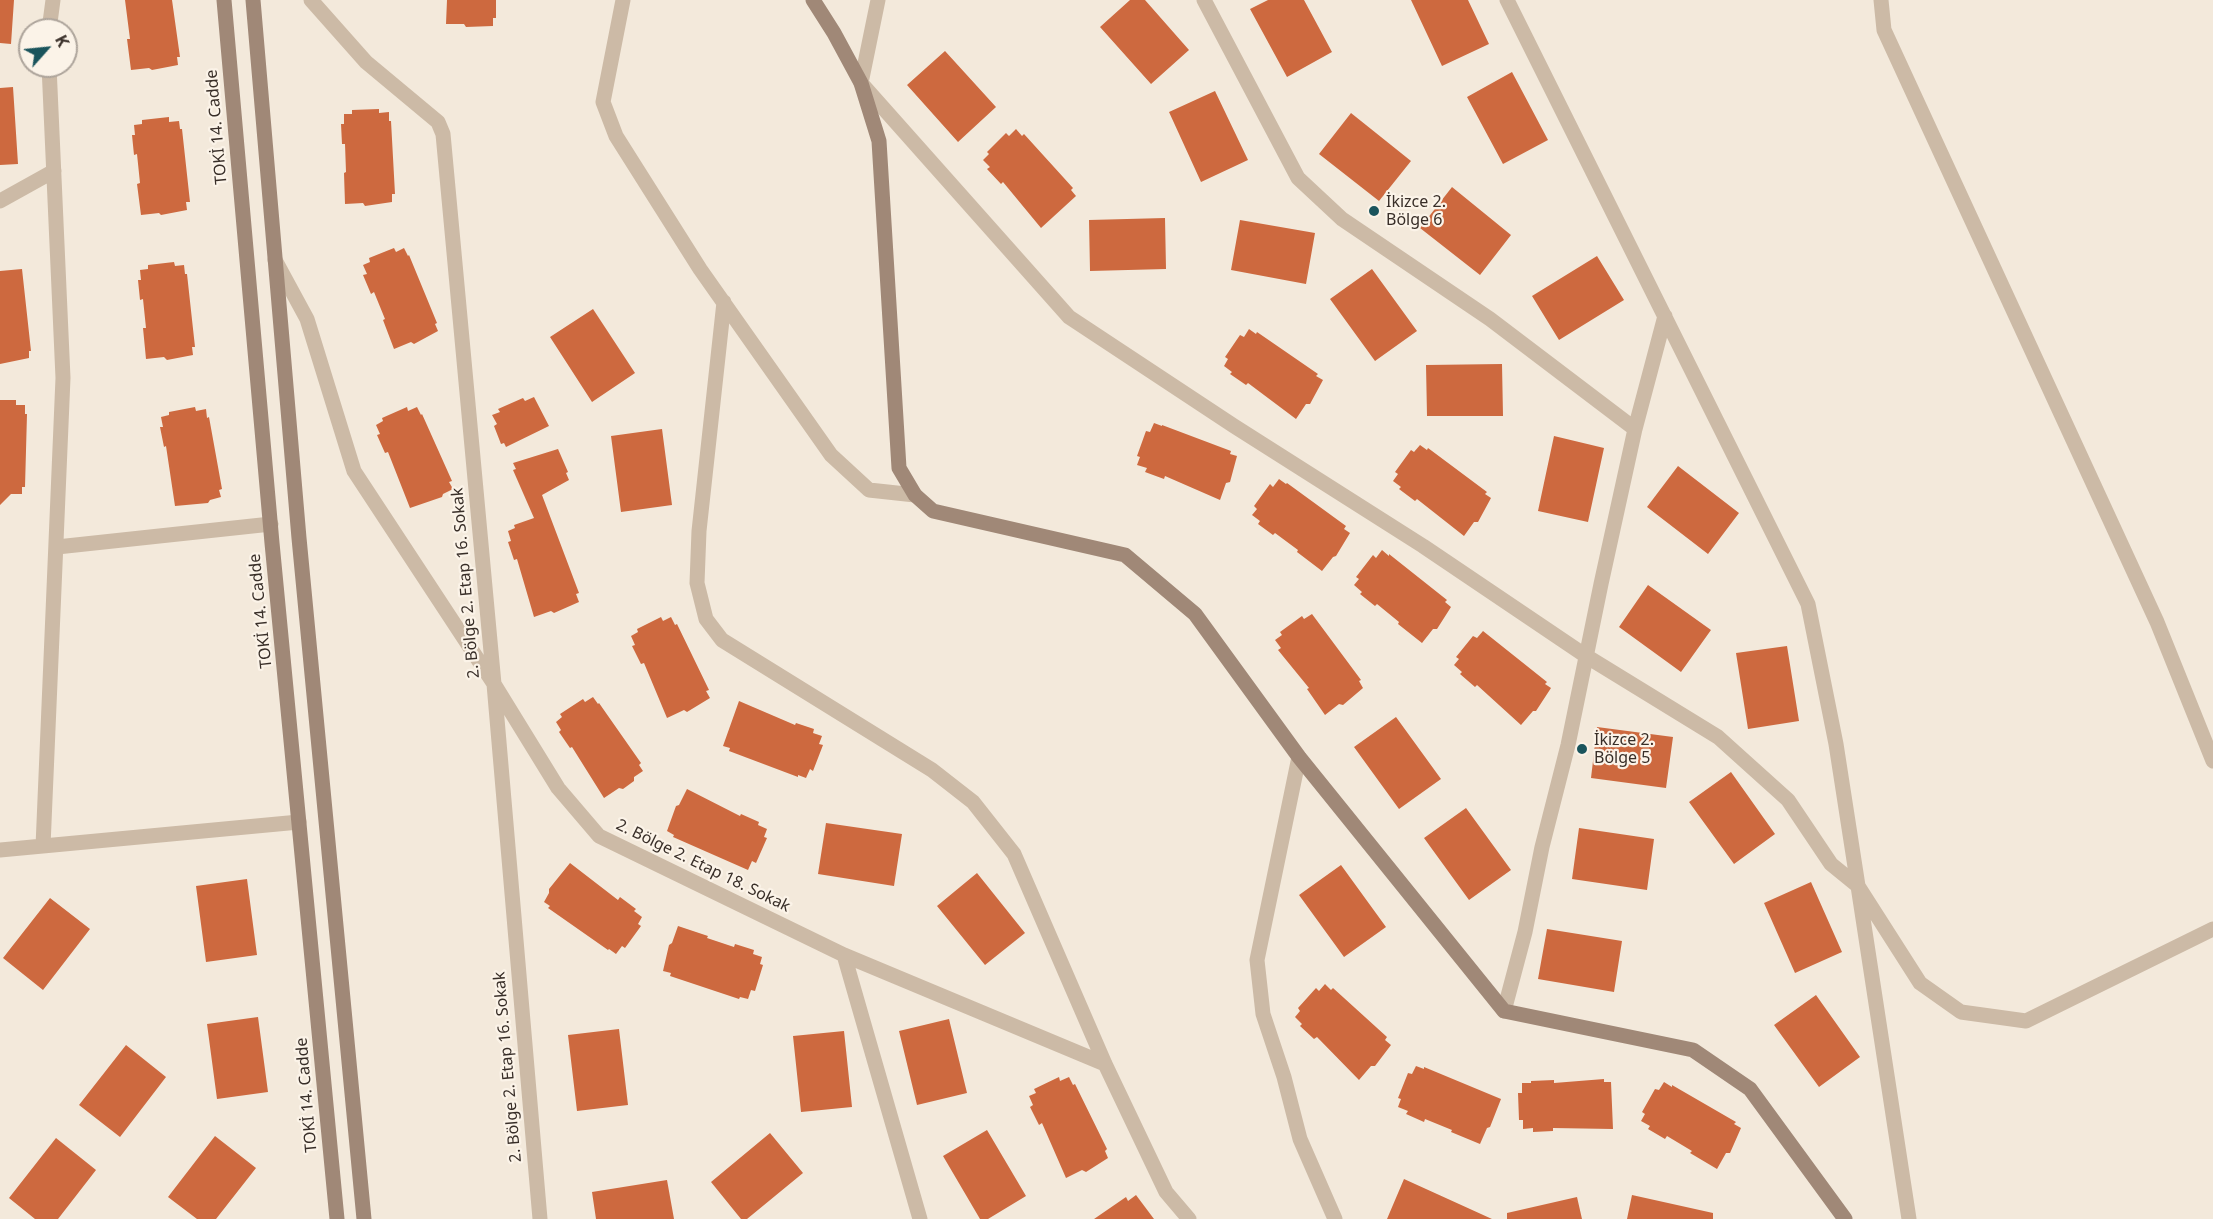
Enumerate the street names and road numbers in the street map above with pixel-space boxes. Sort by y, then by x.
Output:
street label: TOKİ 14. Cadde [202,69,232,185]
street label: 2. Bölge 2. Etap 16. Sokak [448,487,484,679]
street label: TOKİ 14. Cadde [245,553,277,669]
street label: 2. Bölge 2. Etap 18. Sokak [613,815,793,917]
street label: 2. Bölge 2. Etap 16. Sokak [490,971,526,1163]
street label: TOKİ 14. Cadde [292,1037,322,1153]

